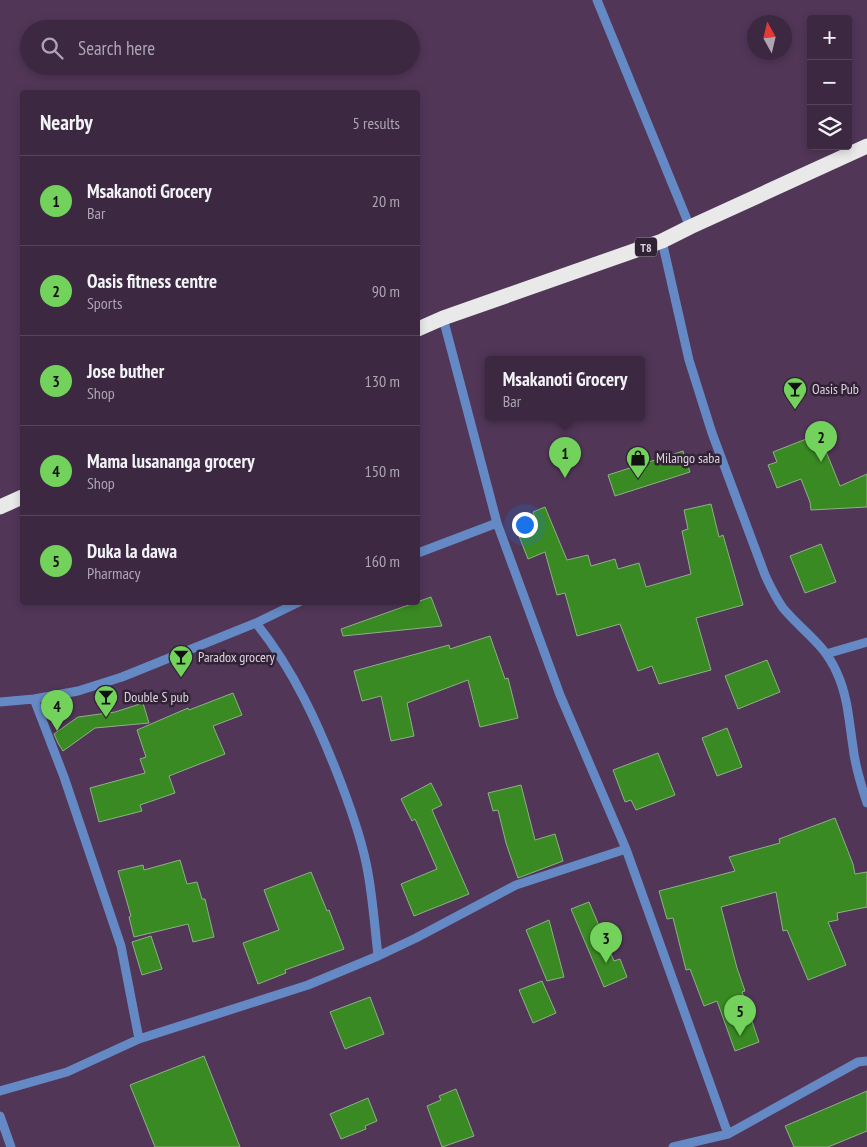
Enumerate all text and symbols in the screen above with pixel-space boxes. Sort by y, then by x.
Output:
north arrow [747,15,792,60]
map controls [807,15,852,150]
button: + [807,15,852,60]
search box [20,20,420,75]
icon: search [38,34,66,62]
text: Search here [78,36,155,60]
button: − [807,60,852,105]
button: layers [807,105,852,150]
text: Nearby [40,109,93,136]
text: 5 results [353,113,400,133]
text: Msakanoti Grocery [87,179,212,203]
text: 1 [52,191,60,211]
text: 20 m [372,191,400,211]
text: Bar [87,203,105,223]
road number: T8 [635,238,657,256]
text: Oasis fitness centre [87,269,217,293]
text: 2 [52,281,60,301]
text: 90 m [372,281,400,301]
text: Sports [87,293,122,313]
popup [485,356,645,421]
text: Jose buther [87,359,164,383]
text: Msakanoti Grocery [503,367,627,391]
text: 3 [52,371,60,391]
text: 130 m [365,371,400,391]
bar icon: Oasis Pub [782,376,808,410]
place label: Oasis Pub [812,380,859,398]
text: Shop [87,383,115,403]
text: Bar [503,391,521,411]
pin: 2 [805,421,837,462]
pin: 1 [549,437,581,478]
shop icon: Milango saba [625,445,651,479]
text: Mama lusananga grocery [87,449,255,473]
place label: Milango saba [656,449,720,467]
text: 4 [52,461,60,481]
text: 150 m [365,461,400,481]
text: Shop [87,473,115,493]
your location [512,512,538,538]
text: Duka la dawa [87,539,177,563]
text: 5 [52,551,60,571]
text: 160 m [365,551,400,571]
text: Pharmacy [87,563,140,583]
bar icon: Paradox grocery [168,644,194,678]
place label: Paradox grocery [198,648,276,666]
bar icon: Double S pub [93,684,119,718]
place label: Double S pub [124,688,189,706]
pin: 4 [41,690,73,731]
pin: 3 [590,922,622,963]
pin: 5 [724,995,756,1036]

